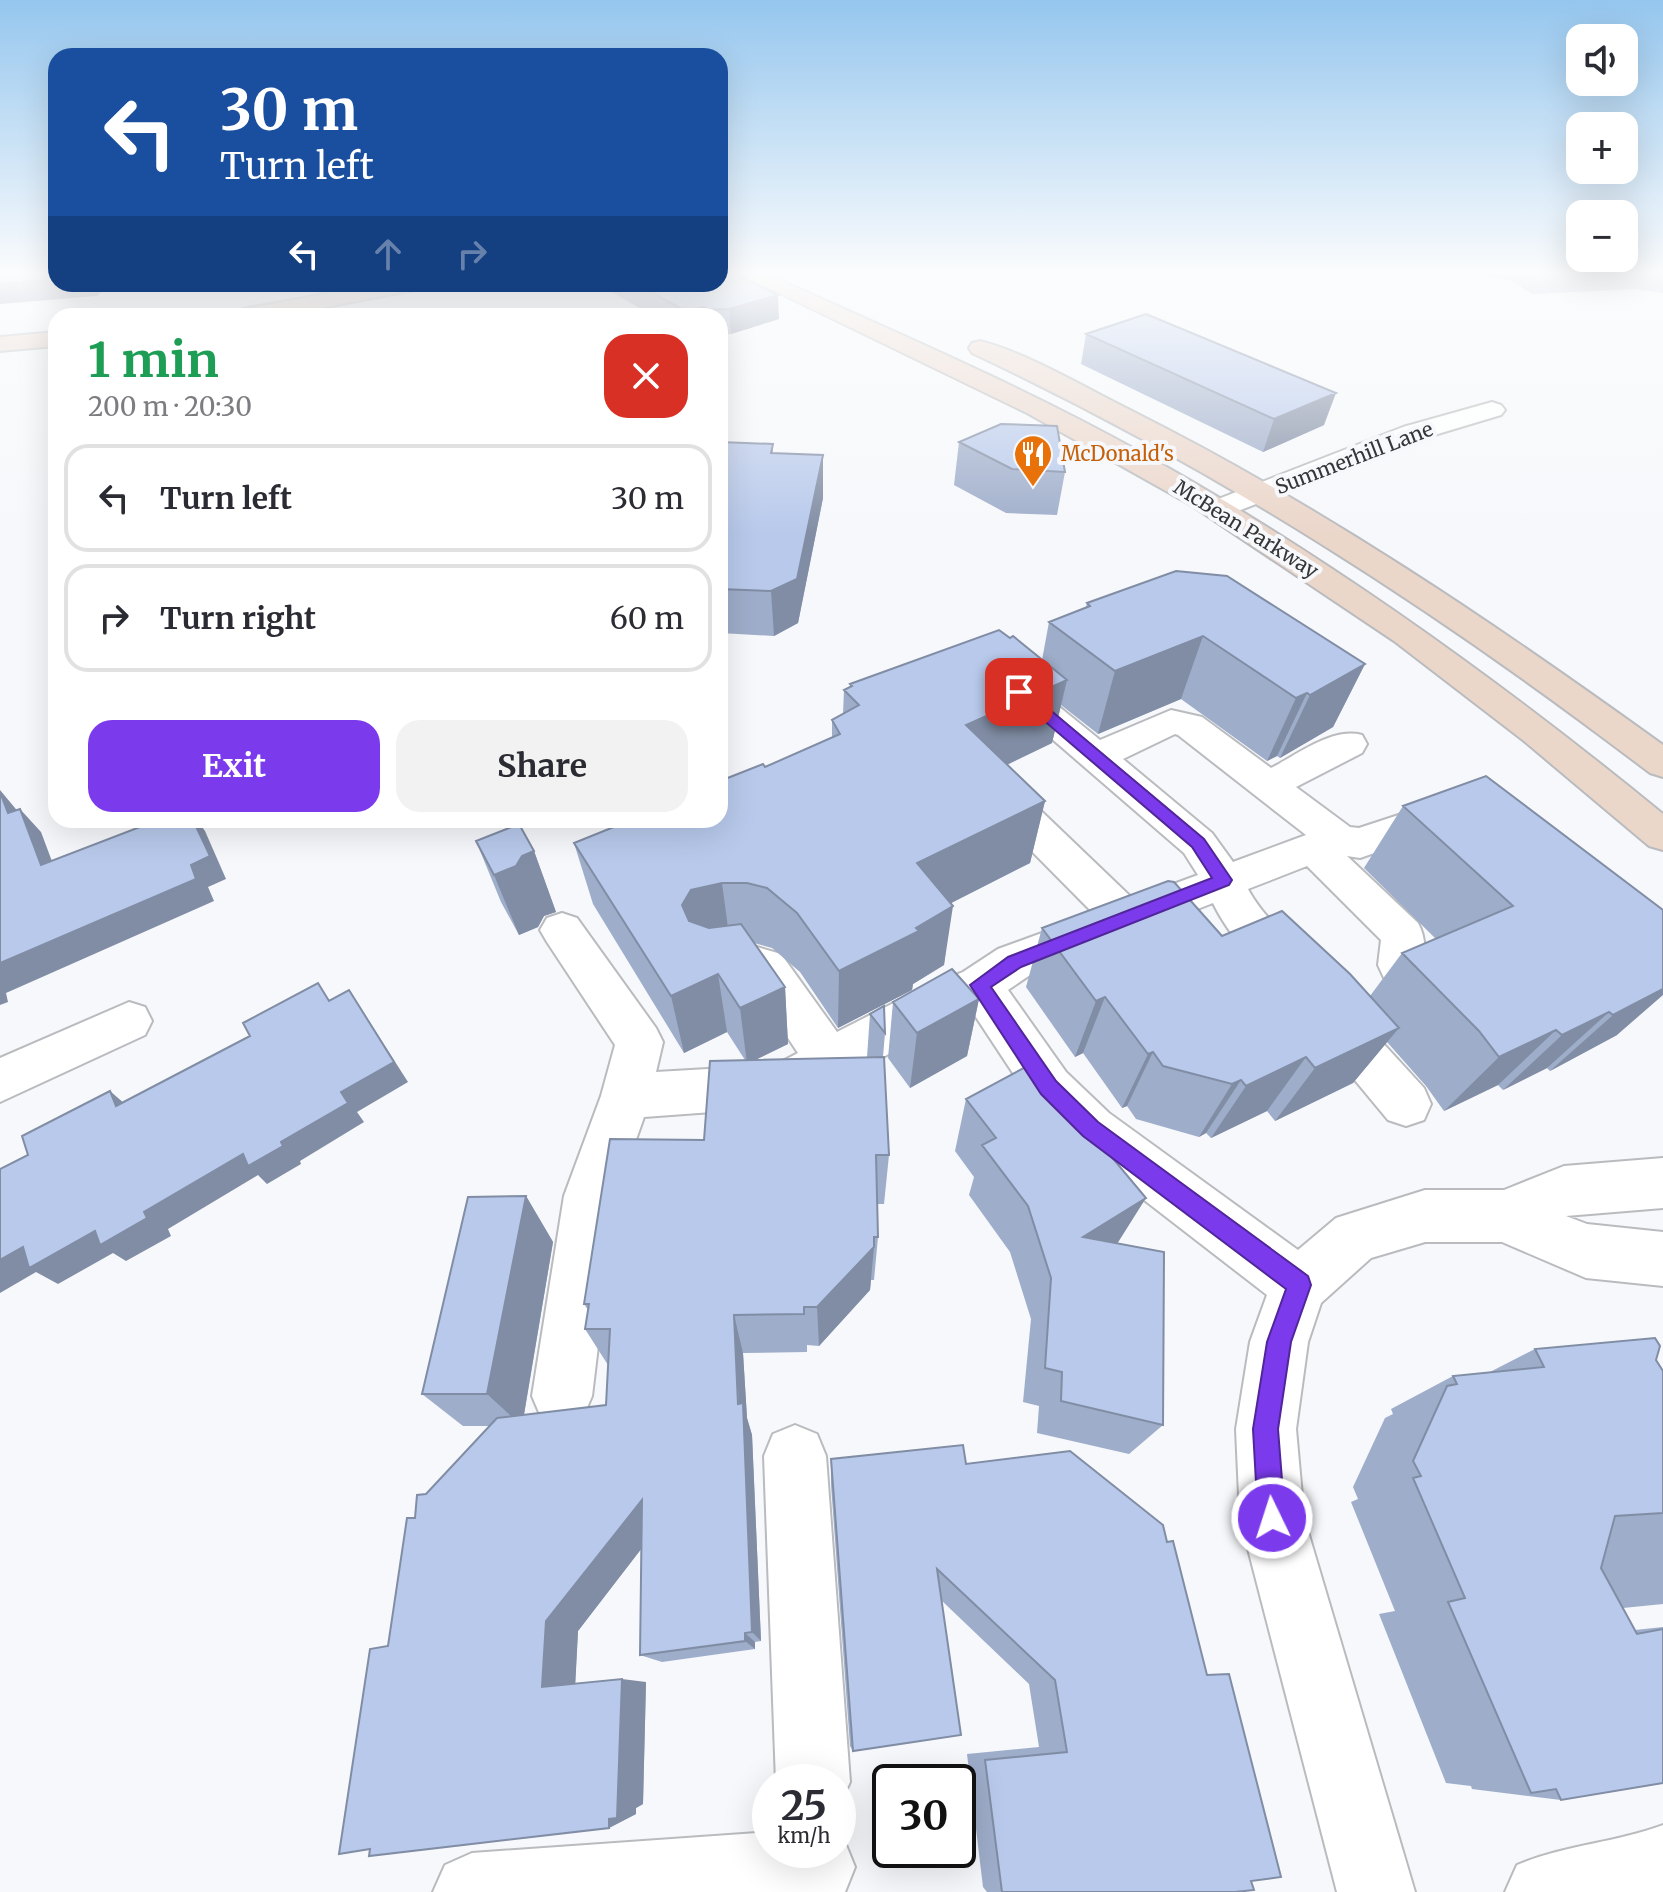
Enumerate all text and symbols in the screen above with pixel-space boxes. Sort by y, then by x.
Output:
map controls [1566,24,1638,272]
button: sound [1566,24,1638,96]
text: 30 m [220,75,358,145]
icon: left [88,80,192,184]
button: + [1566,112,1638,184]
text: Turn left [220,144,374,189]
button: − [1566,200,1638,272]
icon: left [282,232,326,276]
icon: ahead [366,232,410,276]
icon: right [450,232,494,276]
text: 1 min [88,330,219,390]
button: close [604,334,688,418]
text: 200 m · 20:30 [88,390,252,423]
street label: Summerhill Lane [1271,416,1436,499]
restaurant icon: McDonald's [1012,433,1054,488]
place label: McDonald's [1061,441,1174,466]
street label: McBean Parkway [1169,474,1323,583]
icon: left [92,476,136,520]
text: Turn left [160,479,292,517]
text: 30 m [611,479,684,517]
icon: right [92,596,136,640]
text: Turn right [160,599,316,637]
text: 60 m [610,599,684,637]
pin [985,658,1053,726]
icon: arrive [997,670,1041,714]
button: Exit [88,720,380,812]
button: Share [396,720,688,812]
position arrow [1230,1476,1314,1560]
speed limit sign: 30 [872,1764,976,1868]
text: 25 [781,1781,827,1831]
text: km/h [778,1823,830,1848]

